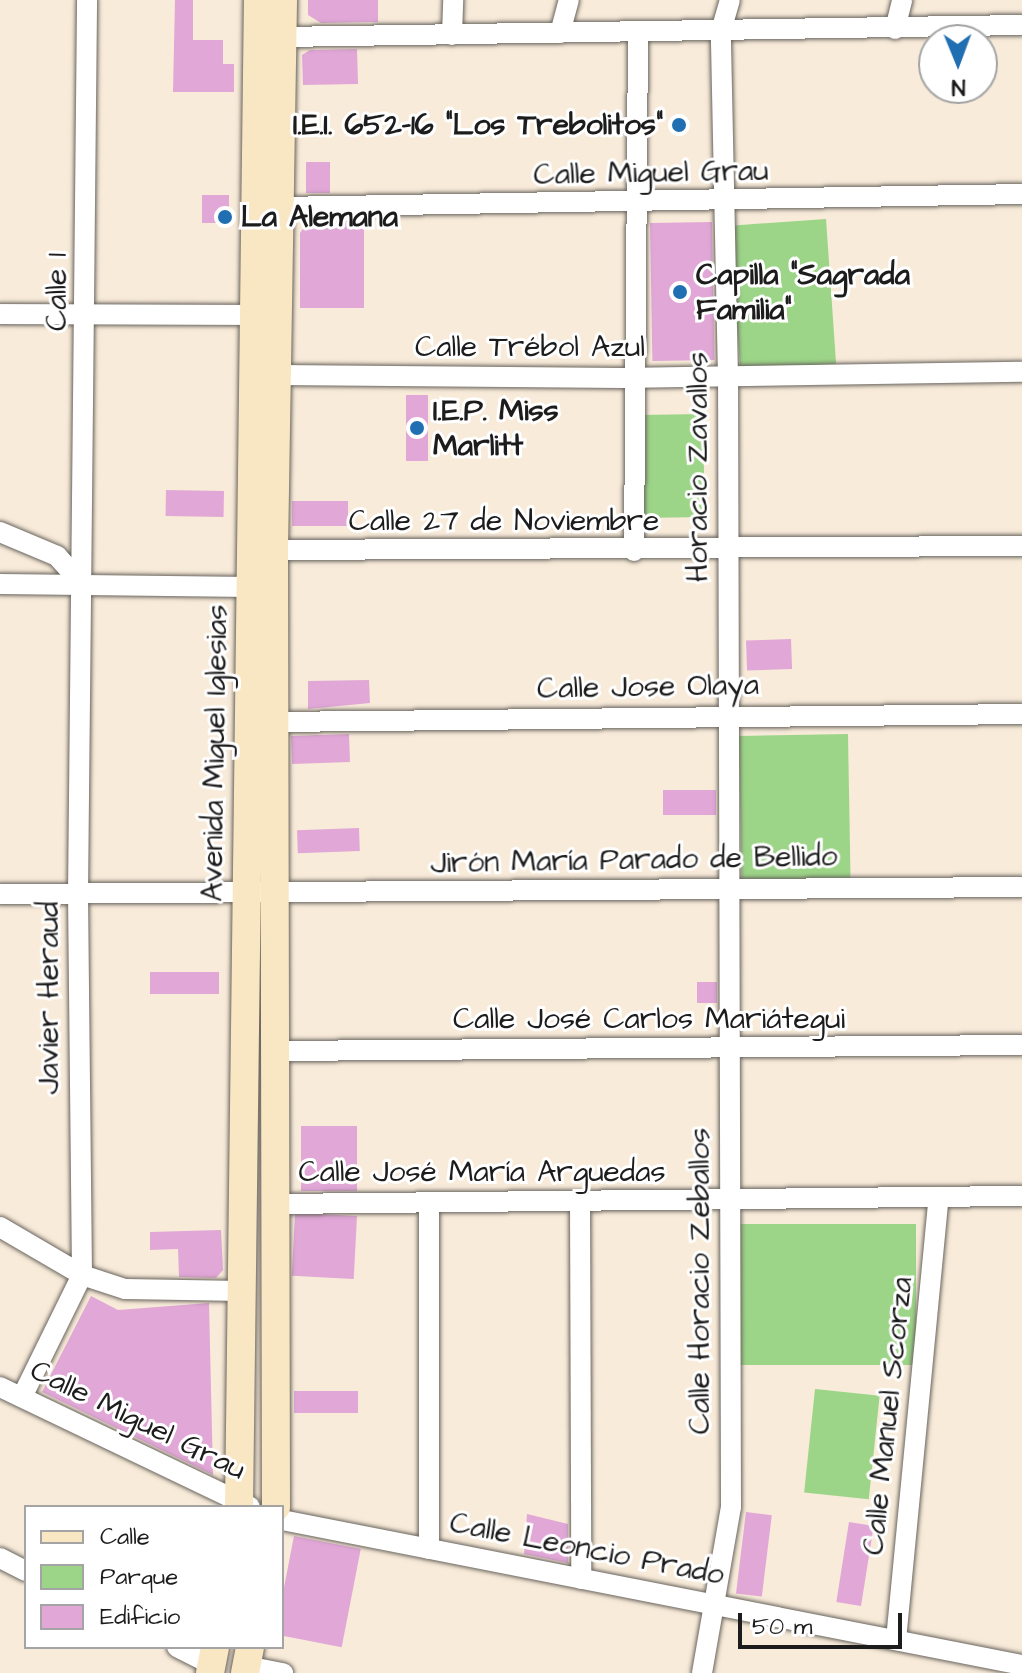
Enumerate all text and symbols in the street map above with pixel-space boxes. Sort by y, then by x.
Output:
north arrow [918,24,998,104]
text: N [951,71,966,102]
place label: I.E.I. 652-16 "Los Trebolitos" [293,107,663,143]
marker: I.E.I. 652-16 "Los Trebolitos" [670,116,688,134]
street label: Calle Miguel Grau [533,153,769,193]
place label: La Alemana [241,199,398,235]
marker: La Alemana [216,208,234,226]
street label: Calle 1 [39,253,75,331]
place label: Capilla "Sagrada Familia" [696,257,910,328]
marker: Capilla "Sagrada Familia" [671,283,689,301]
street label: Calle Trébol Azul [415,329,645,365]
street label: Horacio Zavallos [680,352,716,582]
place label: I.E.P. Miss Marlitt [433,393,559,464]
marker: I.E.P. Miss Marlitt [408,419,426,437]
street label: Calle 27 de Noviembre [349,503,659,539]
street label: Avenida Miguel Iglesias [194,604,236,902]
street label: Calle Jose Olaya [537,667,759,707]
street label: Jirón María Parado de Bellido [430,838,838,882]
street label: Javier Heraud [31,902,67,1094]
street label: Calle José Carlos Mariátegui [453,1001,845,1037]
street label: Calle Horacio Zeballos [682,1128,718,1434]
street label: Calle José María Arguedas [298,1154,666,1190]
street label: Calle Manuel Scorza [856,1275,920,1557]
street label: Calle Miguel Grau [24,1352,252,1488]
legend [24,1505,284,1649]
street label: Calle Leoncio Prado [447,1505,727,1593]
text: Calle [100,1520,150,1554]
text: Parque [100,1560,178,1594]
scale bar [742,1597,906,1647]
text: Edificio [100,1600,180,1634]
text: 50 m [752,1610,812,1644]

